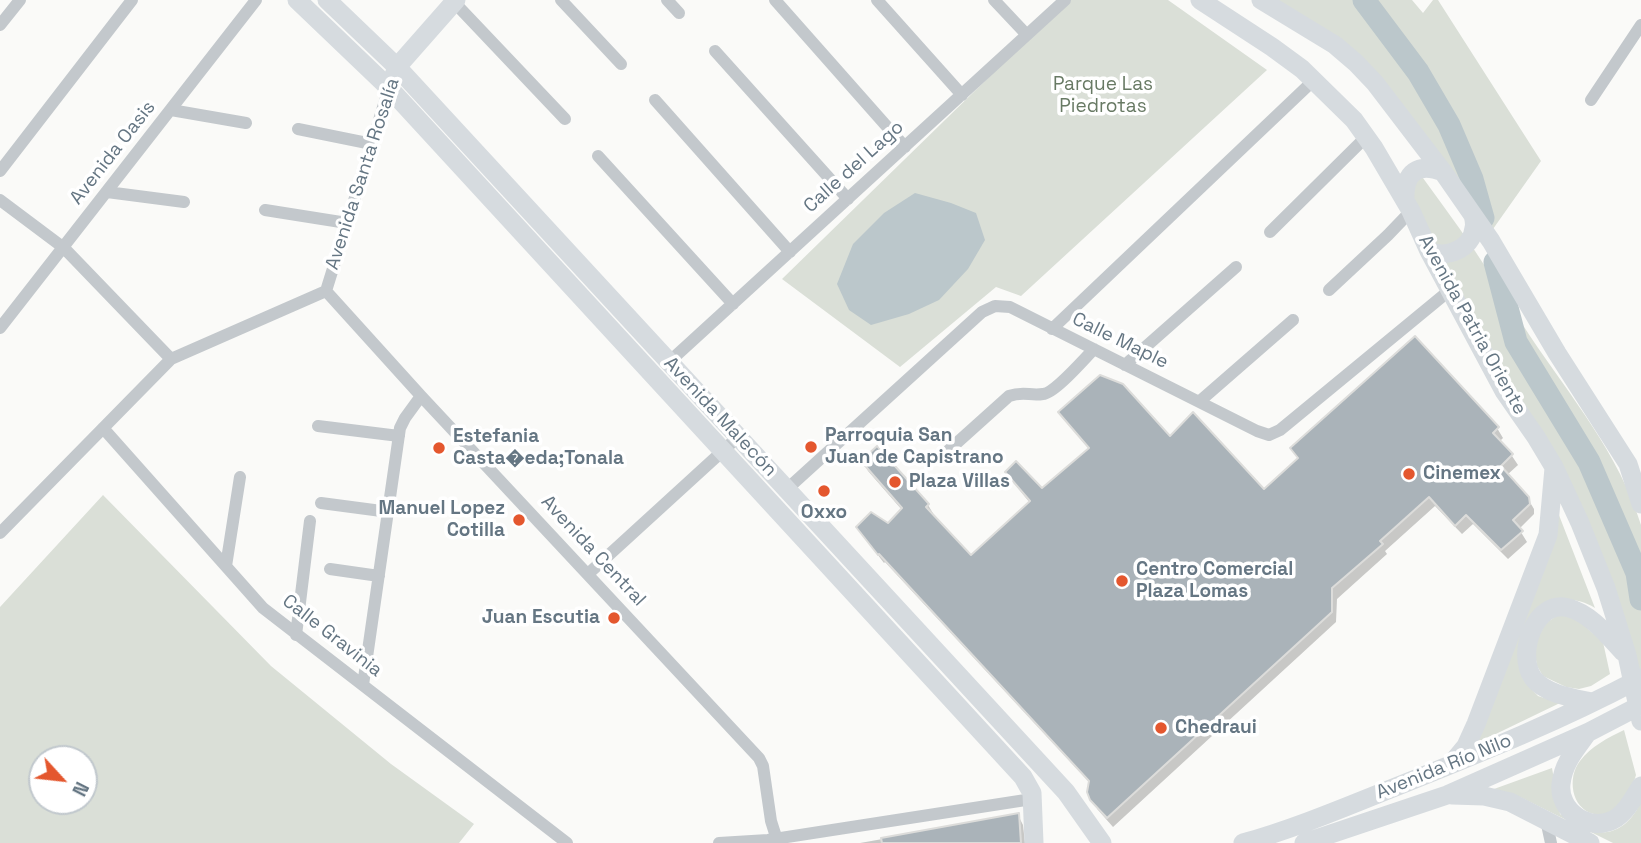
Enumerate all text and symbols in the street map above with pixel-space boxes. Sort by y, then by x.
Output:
park label: Parque Las Piedrotas [1053,74,1153,118]
street label: Avenida Santa Rosalía [321,75,405,273]
street label: Avenida Oasis [65,97,161,209]
street label: Calle del Lago [799,116,909,218]
street label: Avenida Patria Oriente [1413,231,1531,419]
street label: Calle Maple [1068,308,1172,374]
street label: Avenida Malecón [659,353,781,481]
place label: Parroquia San Juan de Capistrano [825,425,1004,469]
place label: Estefania Casta�eda;Tonala [453,426,624,470]
marker: Parroquia San Juan de Capistrano [803,439,819,455]
marker: Estefania Casta�eda;Tonala [431,440,447,456]
place label: Cinemex [1423,463,1501,485]
marker: Cinemex [1401,466,1417,482]
place label: Plaza Villas [909,471,1010,493]
marker: Plaza Villas [887,474,903,490]
marker: Oxxo [816,483,832,499]
street label: Avenida Central [536,491,650,611]
place label: Manuel Lopez Cotilla [378,498,505,542]
place label: Oxxo [801,502,847,524]
marker: Manuel Lopez Cotilla [511,512,527,528]
place label: Centro Comercial Plaza Lomas [1136,559,1293,603]
marker: Centro Comercial Plaza Lomas [1114,573,1130,589]
street label: Calle Gravinia [278,590,386,682]
place label: Juan Escutia [482,607,600,629]
marker: Juan Escutia [606,610,622,626]
place label: Chedraui [1175,717,1257,739]
marker: Chedraui [1153,720,1169,736]
street label: Avenida Río Nilo [1373,729,1515,805]
north arrow [28,745,98,815]
text: N [66,777,94,800]

